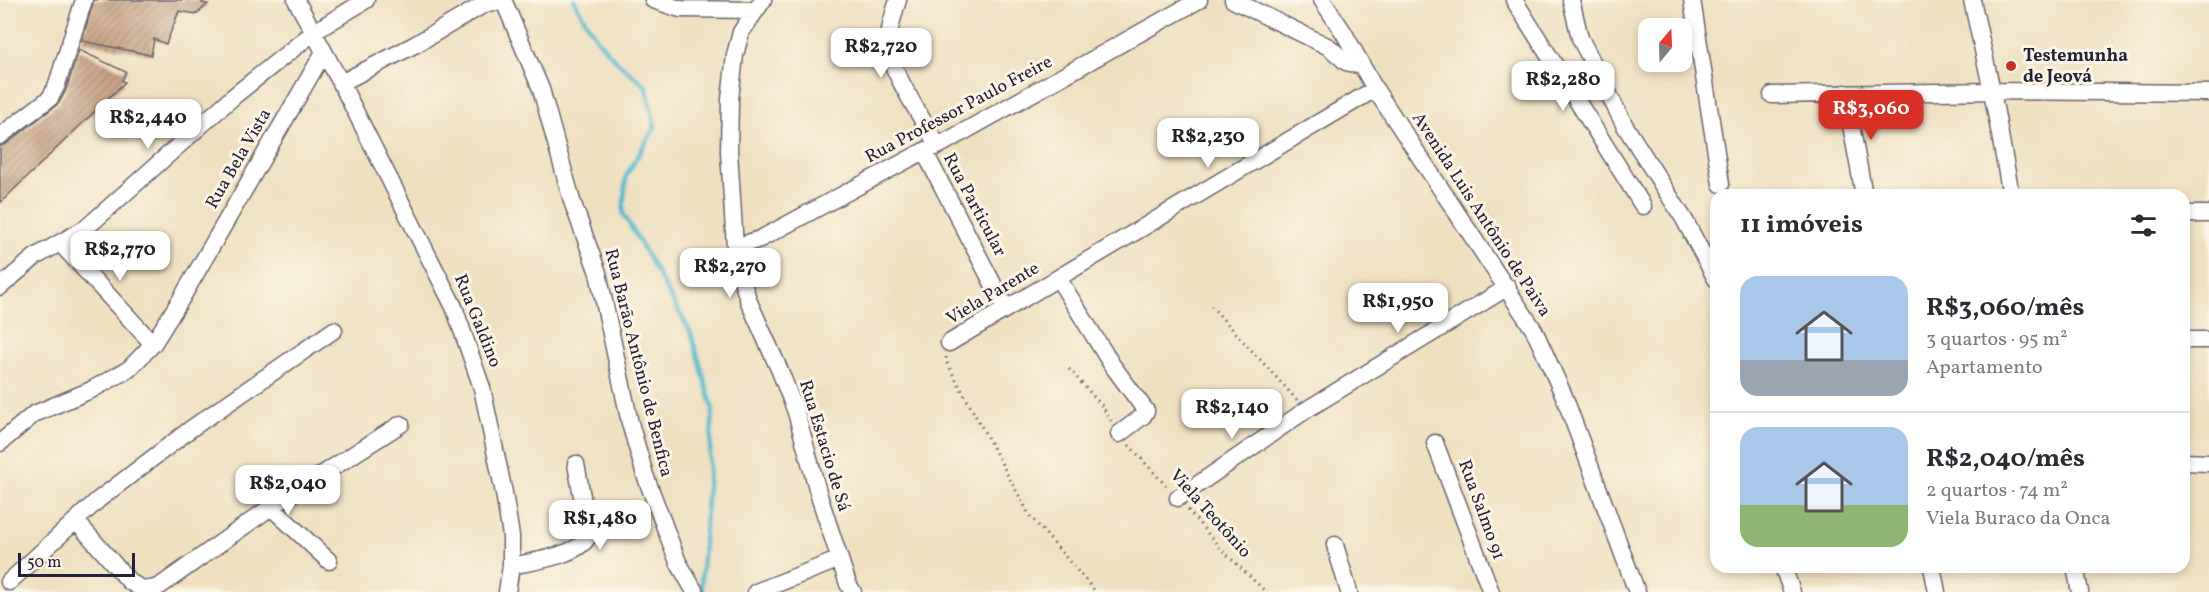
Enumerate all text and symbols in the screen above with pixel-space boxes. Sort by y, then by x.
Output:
north arrow [1638,18,1692,72]
map controls [1638,18,1692,72]
pin: R$2,720 [826,28,936,79]
text: R$2,720 [845,33,917,61]
place label: Testemunha de Jeová [2023,44,2128,90]
street label: Rua Professor Paulo Freire [861,50,1057,170]
marker: Testemunha de Jeová [2004,59,2018,73]
pin: R$2,280 [1508,61,1618,112]
text: R$2,280 [1526,66,1601,94]
pin: R$3,060 [1816,90,1926,141]
text: R$3,060 [1833,95,1909,123]
pin: R$2,440 [93,99,203,150]
text: R$2,440 [109,104,187,132]
street label: Rua Bela Vista [200,104,278,214]
street label: Avenida Luis Antônio de Paiva [1405,108,1557,322]
pin: R$2,230 [1153,118,1263,169]
text: R$2,230 [1171,123,1245,151]
street label: Rua Particular [936,149,1012,262]
text: 11 imóveis [1740,207,1863,243]
icon: filters [2127,209,2160,242]
pin: R$2,770 [65,231,175,282]
text: R$2,770 [84,236,156,264]
street label: Rua Barão Antônio de Benfica [598,246,678,480]
pin: R$2,270 [675,248,785,299]
text: R$2,270 [694,253,766,281]
street label: Viela Parente [942,256,1044,332]
street label: Rua Galdino [447,271,507,371]
pin: R$1,950 [1343,283,1453,334]
text: R$1,950 [1362,288,1434,316]
text: R$3,060/mês [1926,290,2084,326]
icon: home [1788,300,1860,372]
text: 3 quartos · 95 m² [1926,326,2068,354]
text: Apartamento [1926,354,2043,382]
street label: Rua Estacio de Sá [792,377,856,515]
pin: R$2,140 [1177,389,1287,440]
text: R$2,140 [1195,394,1269,422]
text: R$2,040/mês [1926,441,2085,477]
icon: home [1788,451,1860,523]
street label: Rua Salmo 91 [1451,457,1511,563]
street label: Viela Teotônio [1163,464,1257,564]
pin: R$2,040 [233,465,343,516]
text: R$2,040 [249,470,327,498]
text: 2 quartos · 74 m² [1926,477,2068,505]
pin: R$1,480 [545,500,655,551]
text: R$1,480 [563,505,637,533]
text: Viela Buraco da Onca [1926,505,2111,533]
scale bar [18,550,135,578]
text: 50 m [27,552,61,574]

